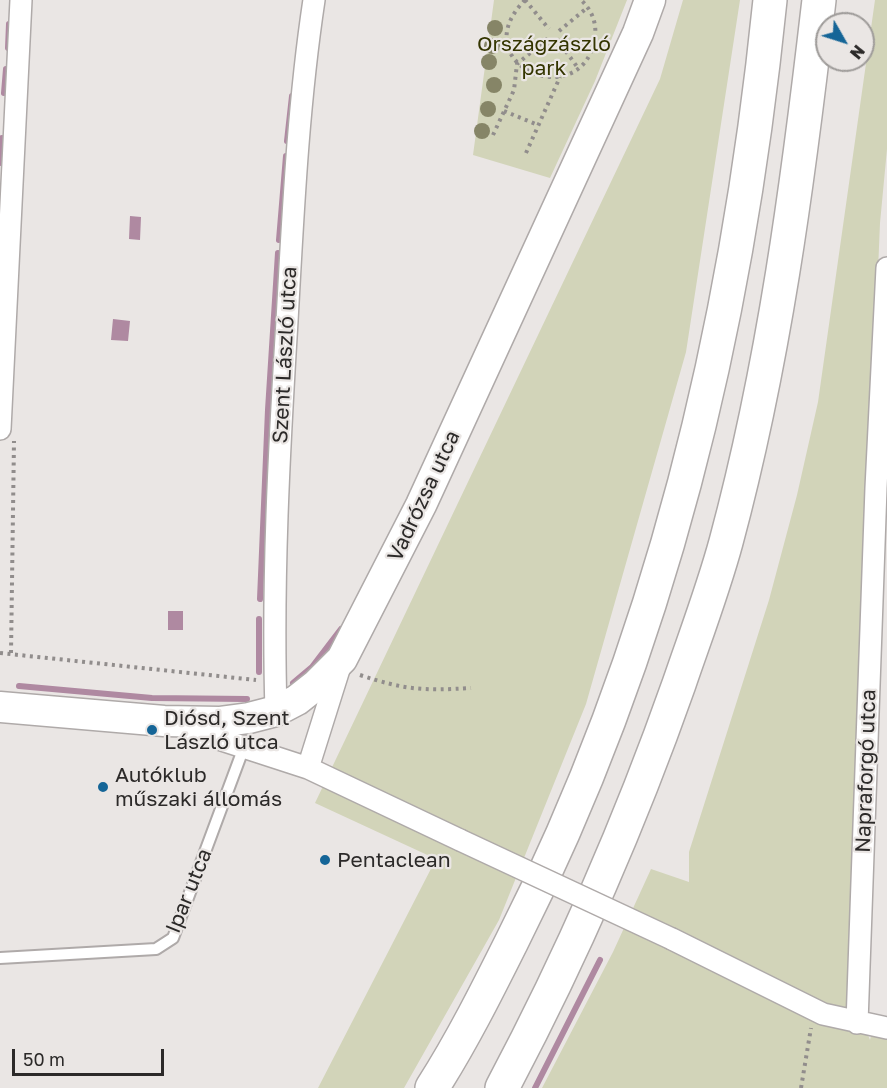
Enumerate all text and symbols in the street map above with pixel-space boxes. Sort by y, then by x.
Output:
north arrow [815,12,875,72]
park label: Országzászló park [477,31,611,81]
text: N [846,41,869,63]
street label: Szent László utca [268,266,302,444]
street label: Vadrózsa utca [383,427,465,565]
street label: Napraforgó utca [851,689,881,853]
place label: Diósd, Szent László utca [164,705,290,755]
marker: Diósd, Szent László utca [145,723,159,737]
place label: Autóklub műszaki állomás [115,762,282,812]
marker: Autóklub műszaki állomás [96,780,110,794]
street label: Ipar utca [161,845,217,937]
place label: Pentaclean [337,847,451,873]
marker: Pentaclean [318,853,332,867]
scale bar [15,1037,166,1075]
text: 50 m [23,1048,65,1070]

